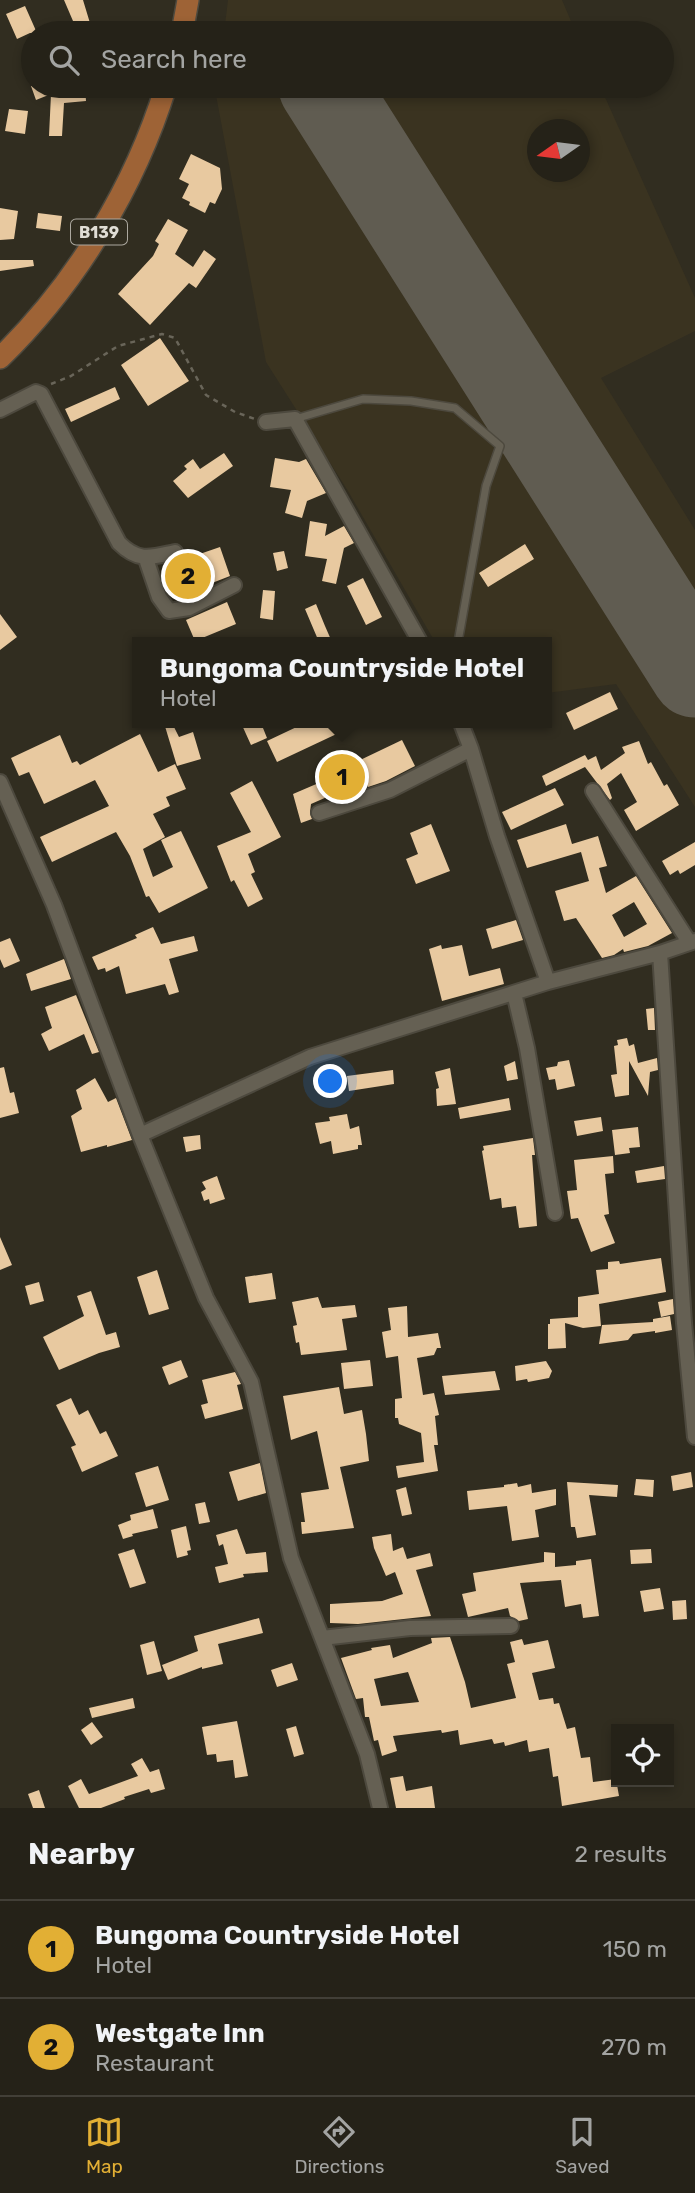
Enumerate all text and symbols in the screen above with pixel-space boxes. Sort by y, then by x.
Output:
search box [21,21,674,98]
icon: search [45,41,83,79]
text: Search here [101,44,247,75]
north arrow [527,119,590,182]
road number: B139 [71,220,127,244]
pin: 2 [165,550,211,602]
popup [132,637,552,728]
text: Bungoma Countryside Hotel [160,653,524,684]
text: Hotel [160,684,217,712]
pin: 1 [319,751,365,803]
your location [313,1064,347,1098]
map controls [611,1724,674,1787]
button: locate [611,1724,674,1787]
text: Nearby [28,1836,135,1872]
text: 2 results [575,1840,667,1868]
text: Bungoma Countryside Hotel [95,1920,460,1951]
text: 1 [45,1935,57,1963]
text: 150 m [603,1935,667,1963]
text: Hotel [95,1951,152,1979]
text: Westgate Inn [95,2018,265,2049]
text: 2 [44,2033,58,2061]
text: 270 m [601,2033,667,2061]
text: Restaurant [95,2049,214,2077]
tab: Map [85,2113,123,2178]
tab: Directions [294,2113,384,2178]
tab: Saved [555,2113,610,2178]

